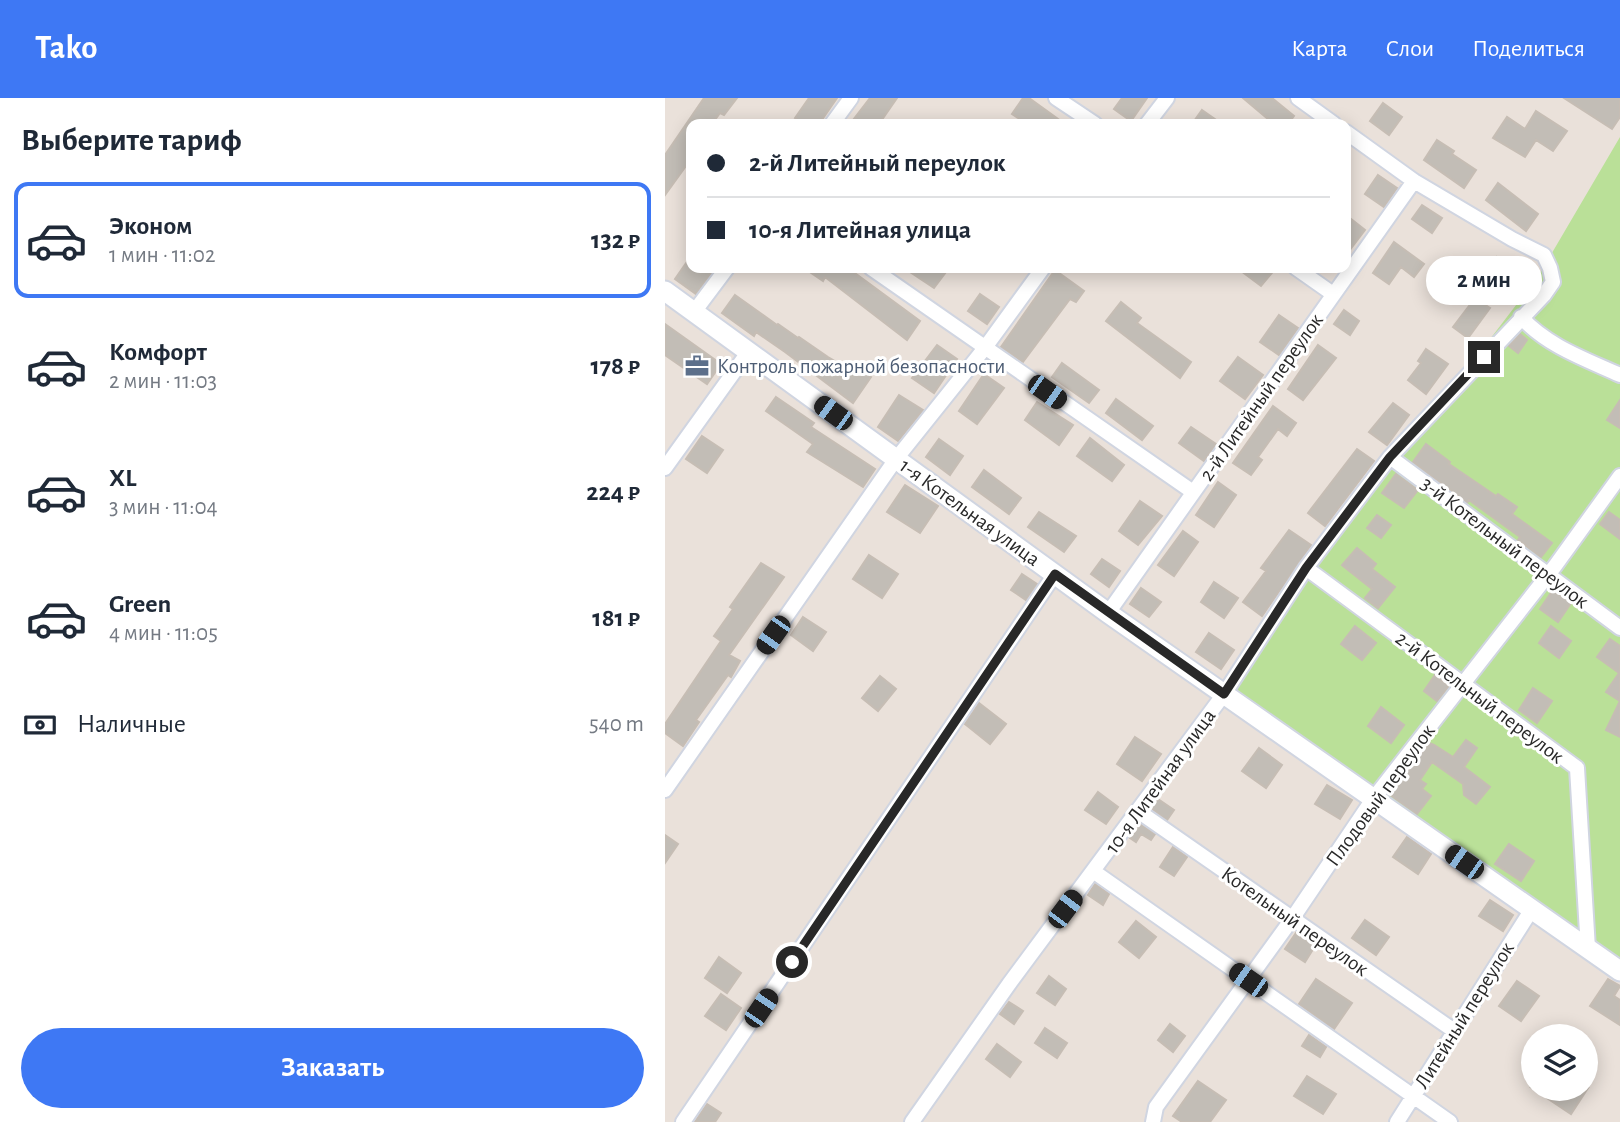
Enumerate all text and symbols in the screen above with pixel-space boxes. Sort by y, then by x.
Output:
text: Tako [35,32,98,65]
text: Карта [1291,37,1347,61]
text: Слои [1385,37,1434,61]
text: Поделиться [1472,37,1585,61]
text: Выберите тариф [21,124,242,156]
text: 2-й Литейный переулок [749,150,1006,176]
icon: car [25,209,88,272]
text: Эконом [109,213,192,239]
text: 10-я Литейная улица [749,217,971,243]
text: 132 ₽ [591,227,640,253]
text: 1 мин · 11:02 [109,244,215,267]
callout: 2 мин [1426,256,1542,304]
text: 2 мин [1457,269,1511,292]
street label: 2-й Литейный переулок [1196,310,1327,485]
icon: car [25,335,88,398]
text: Комфорт [109,339,207,365]
route end [1468,341,1500,373]
office icon: Контроль пожарной безопасности [683,352,711,380]
text: 178 ₽ [590,353,640,379]
place label: Контроль пожарной безопасности [717,356,1005,377]
text: 2 мин · 11:03 [109,370,217,393]
car [1024,371,1071,413]
car [810,392,857,434]
street label: 1-я Котельная улица [896,455,1044,570]
icon: car [25,461,88,524]
text: XL [109,465,136,491]
street label: 3-й Котельный переулок [1417,473,1593,612]
text: 224 ₽ [586,479,640,505]
text: 3 мин · 11:04 [109,496,218,519]
icon: car [25,587,88,650]
text: Green [109,591,171,617]
text: 181 ₽ [592,605,640,631]
car [753,612,794,658]
text: 4 мин · 11:05 [109,622,218,645]
street label: 2-й Котельный переулок [1392,627,1568,768]
street label: 10-я Литейная улица [1101,705,1220,857]
icon: cash [21,706,59,744]
text: Наличные [77,711,186,737]
text: 540 m [589,713,644,736]
street label: Плодовый переулок [1322,720,1439,870]
car [1441,841,1488,883]
street label: Котельный переулок [1217,863,1372,980]
car [1044,886,1087,932]
street label: Литейный переулок [1411,938,1518,1092]
route start [776,946,808,978]
car [1225,959,1272,1001]
car [741,985,782,1031]
map controls [1521,1024,1598,1101]
button: layers [1521,1024,1598,1101]
button: Заказать [21,1028,644,1108]

